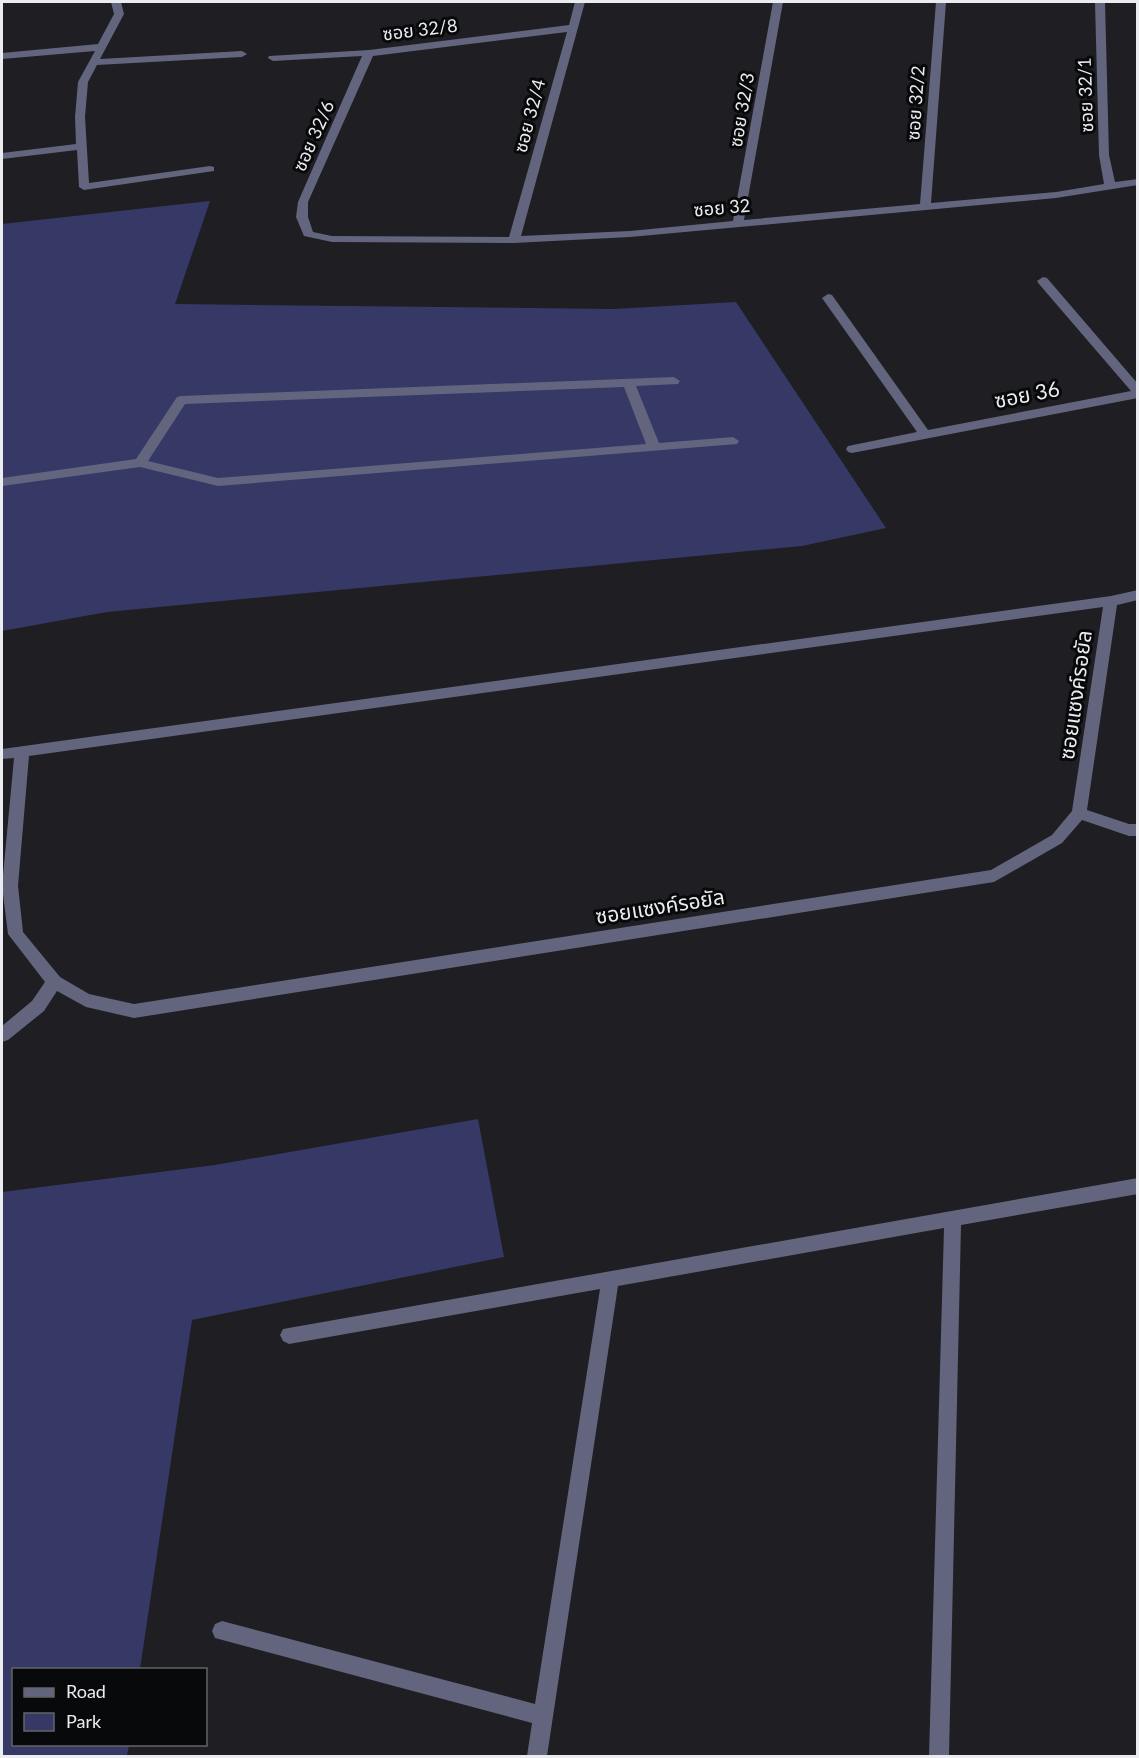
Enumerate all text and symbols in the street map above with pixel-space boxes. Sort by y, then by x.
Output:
street label: ซอย 32/8 [381,14,458,45]
street label: ซอย 32/1 [1073,57,1097,133]
street label: ซอย 32/2 [901,65,929,141]
street label: ซอย 32/3 [724,71,758,149]
street label: ซอย 32/4 [509,77,549,155]
street label: ซอย 32/6 [288,97,338,174]
street label: ซอย 32 [693,194,751,220]
street label: ซอย 36 [992,375,1061,412]
street label: ซอยแซงค์รอยัล [1053,628,1096,761]
street label: ซอยแซงค์รอยัล [593,883,726,928]
legend [12,1668,207,1746]
text: Road [66,1680,106,1702]
text: Park [66,1710,102,1732]

